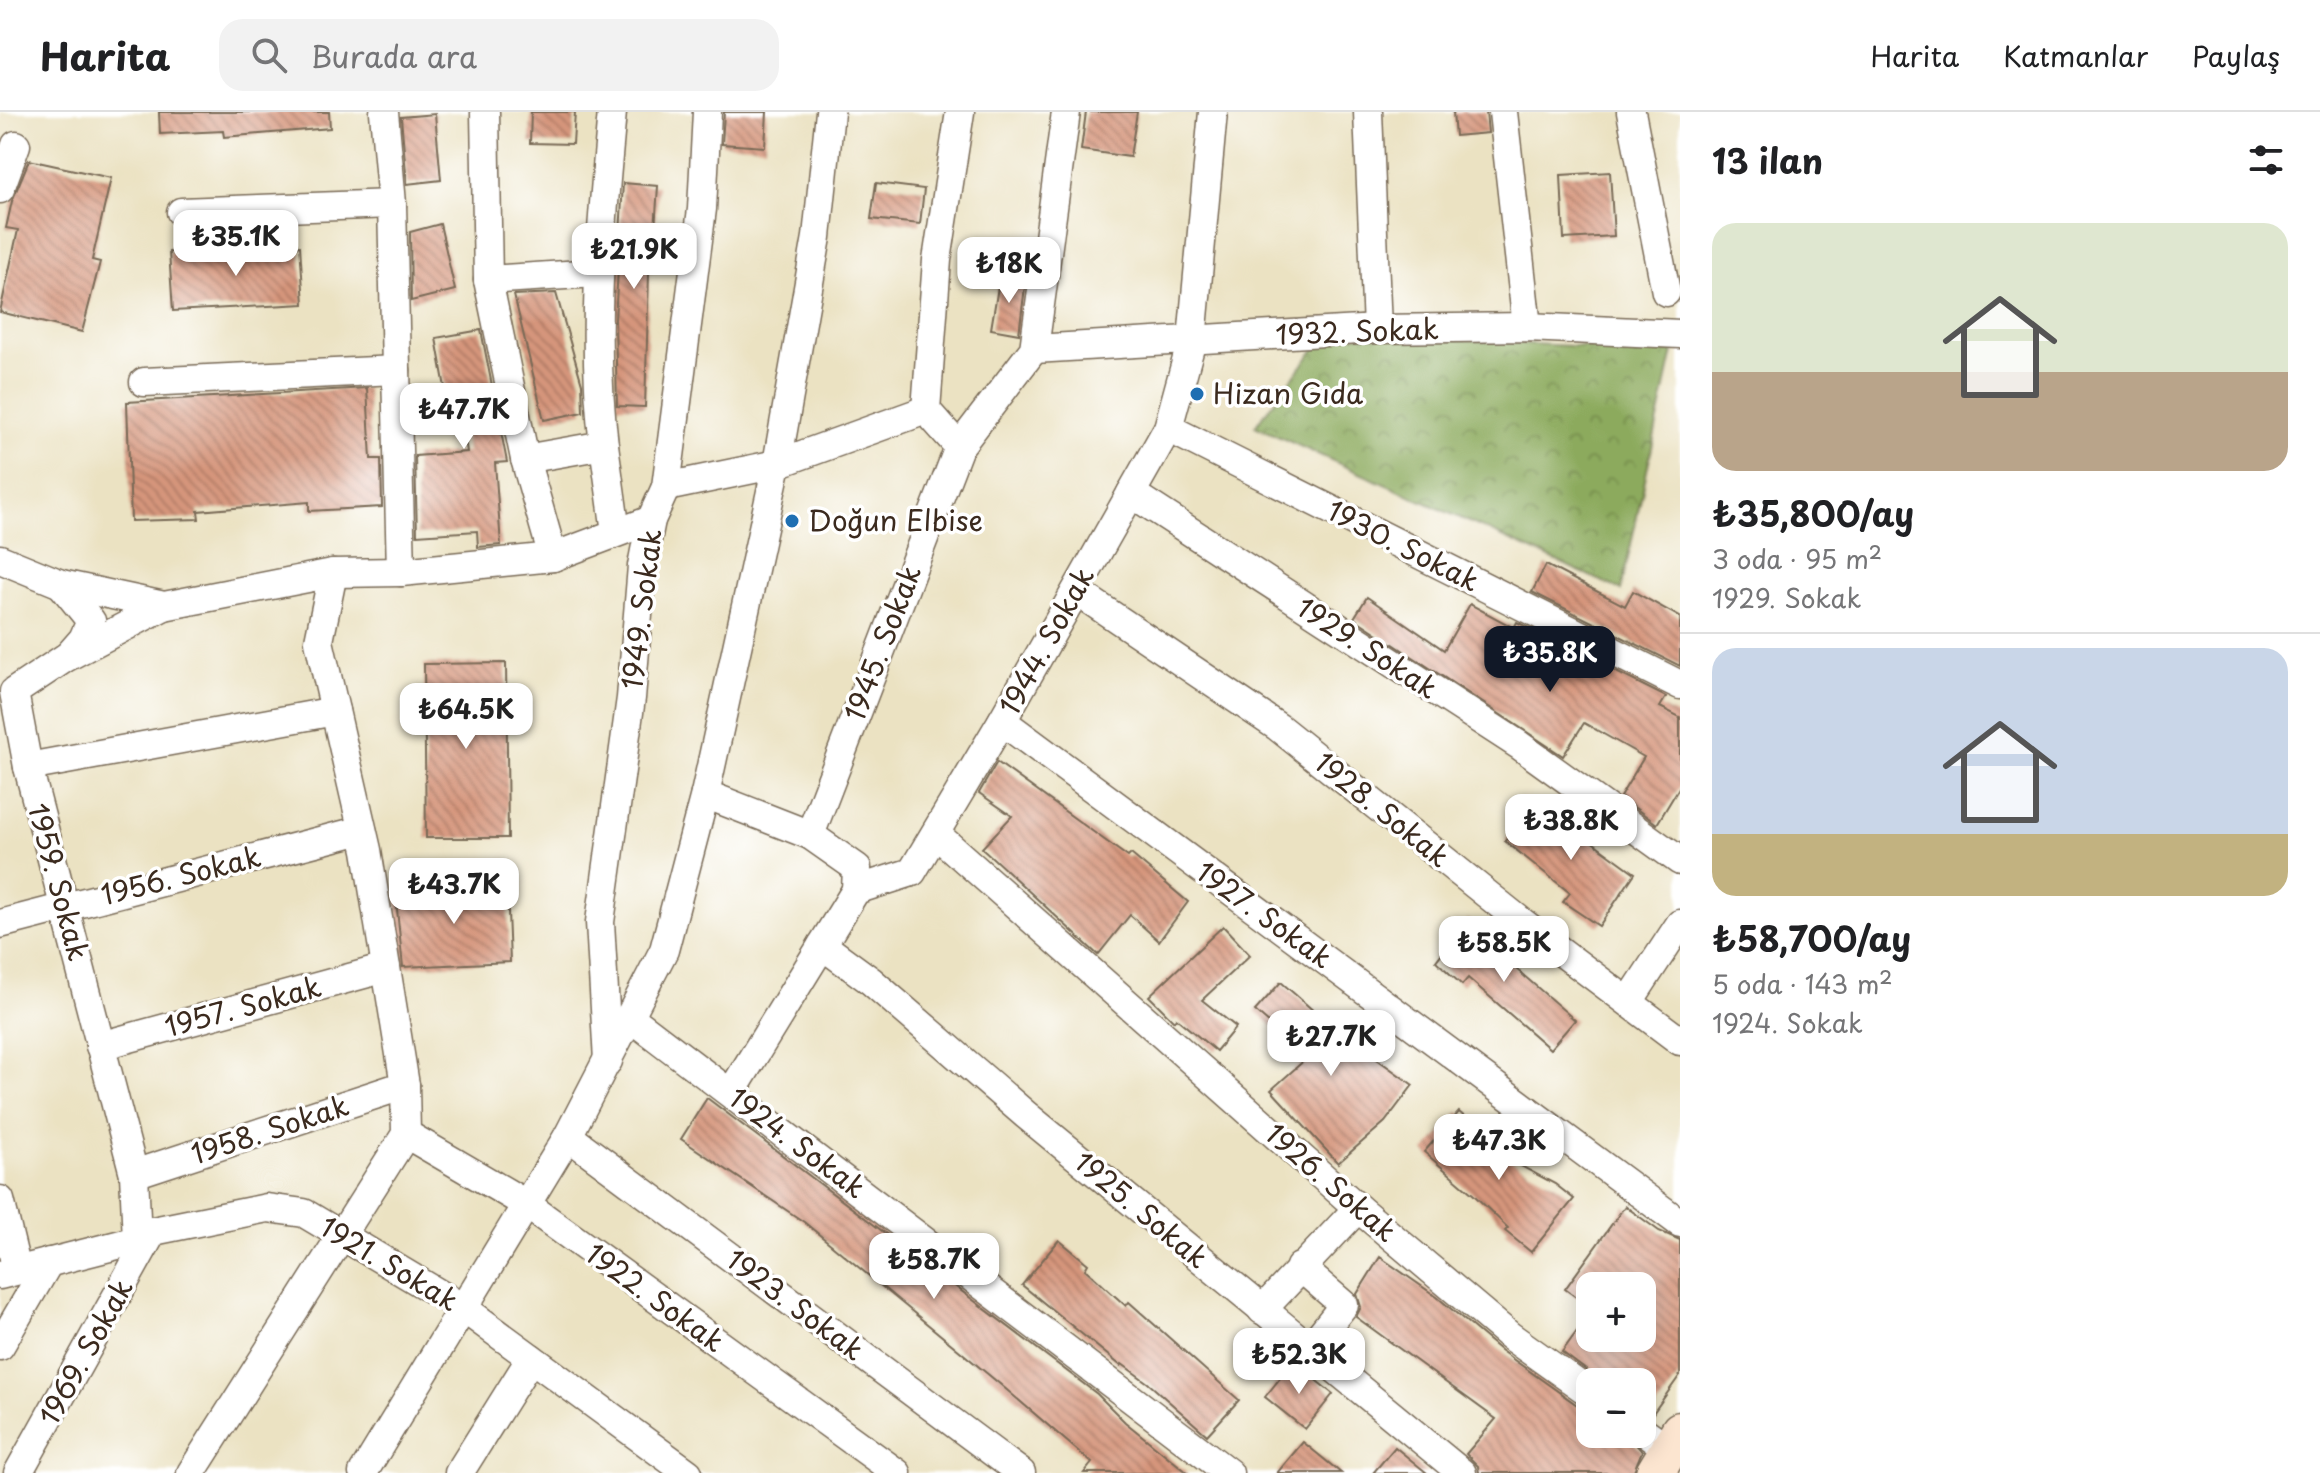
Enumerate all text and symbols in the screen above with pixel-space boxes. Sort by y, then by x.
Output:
search box [219,19,779,91]
text: Harita [40,27,171,84]
icon: search [247,33,291,77]
text: Burada ara [311,33,477,78]
text: Harita [1870,34,1959,77]
text: Katmanlar [2003,34,2148,77]
text: Paylaş [2192,34,2280,77]
text: 13 ilan [1712,134,1823,186]
icon: filters [2244,138,2288,182]
pin: ₺35.1K [171,210,301,278]
text: ₺35.1K [191,216,281,255]
pin: ₺21.9K [569,223,699,291]
text: ₺21.9K [590,229,678,268]
pin: ₺18K [962,237,1056,305]
text: ₺18K [975,243,1043,282]
icon: home [1928,275,2072,419]
street label: 1932. Sokak [1275,306,1439,355]
place label: Hizan Gıda [1213,371,1364,414]
pin: ₺47.7K [399,383,529,451]
marker: Hizan Gıda [1188,385,1206,403]
text: ₺47.7K [418,389,510,428]
text: ₺35,800/ay [1712,487,1914,539]
street label: 1930. Sokak [1320,488,1487,602]
place label: Doğun Elbise [808,498,983,541]
marker: Doğun Elbise [783,512,801,530]
street label: 1949. Sokak [609,526,672,691]
text: 3 oda · 95 m² [1712,539,1882,578]
street label: 1945. Sokak [832,558,931,727]
street label: 1944. Sokak [987,558,1104,722]
text: 1929. Sokak [1712,578,1861,617]
street label: 1929. Sokak [1289,585,1447,709]
pin: ₺35.8K [1485,626,1615,694]
text: ₺35.8K [1502,632,1598,671]
pin: ₺64.5K [401,683,531,751]
text: ₺64.5K [418,689,514,728]
icon: home [1928,700,2072,844]
street label: 1928. Sokak [1306,741,1460,877]
pin: ₺38.8K [1506,794,1636,862]
street label: 1959. Sokak [18,798,101,965]
text: ₺38.8K [1523,800,1619,839]
street label: 1956. Sokak [96,834,265,915]
street label: 1927. Sokak [1188,849,1342,978]
pin: ₺43.7K [389,858,519,926]
text: ₺43.7K [407,864,501,903]
text: ₺58,700/ay [1712,912,1911,964]
pin: ₺58.5K [1439,916,1569,984]
text: ₺58.5K [1457,922,1551,961]
street label: 1957. Sokak [160,964,326,1047]
text: 5 oda · 143 m² [1712,964,1893,1003]
text: 1924. Sokak [1712,1003,1863,1042]
pin: ₺27.7K [1266,1010,1396,1078]
text: ₺27.7K [1285,1016,1377,1055]
street label: 1924. Sokak [720,1076,876,1208]
street label: 1958. Sokak [185,1083,354,1174]
street label: 1926. Sokak [1257,1112,1407,1251]
pin: ₺47.3K [1434,1114,1564,1182]
text: ₺47.3K [1452,1120,1546,1159]
street label: 1925. Sokak [1066,1140,1218,1278]
street label: 1921. Sokak [312,1204,467,1321]
street label: 1922. Sokak [578,1232,734,1362]
pin: ₺58.7K [869,1233,999,1301]
street label: 1923. Sokak [718,1237,874,1370]
text: ₺58.7K [887,1239,981,1278]
street label: 1969. Sokak [27,1270,143,1432]
map controls [1576,1272,1656,1448]
button: + [1576,1272,1656,1352]
pin: ₺52.3K [1234,1328,1364,1396]
text: ₺52.3K [1251,1334,1347,1373]
button: − [1576,1368,1656,1448]

